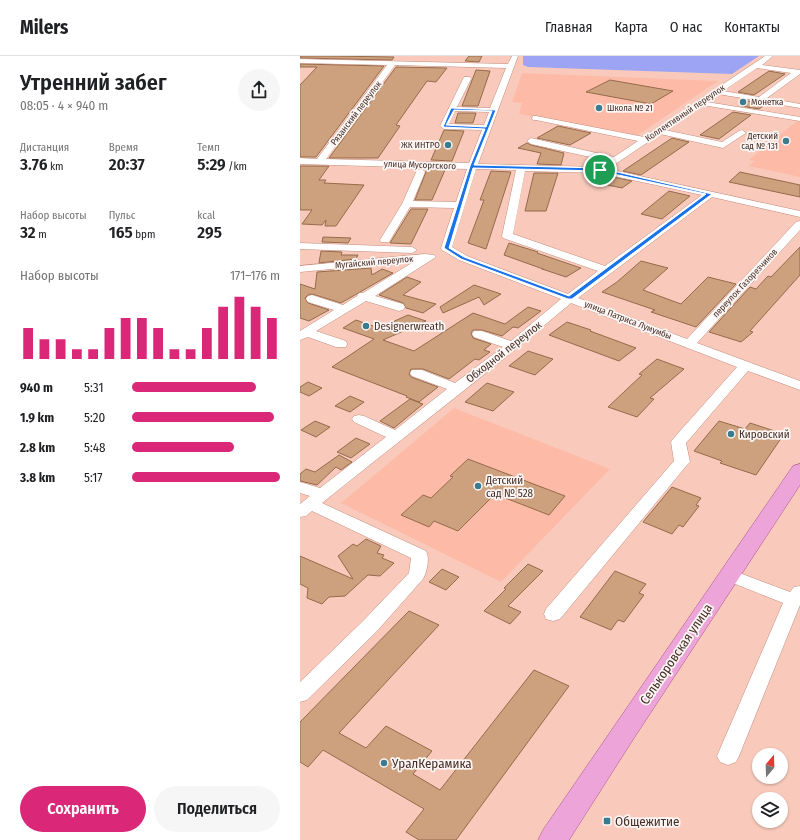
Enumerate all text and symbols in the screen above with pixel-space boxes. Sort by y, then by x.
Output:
text: Milers [20,16,68,39]
text: Главная [545,19,592,36]
text: Карта [614,19,648,36]
text: О нас [670,19,702,36]
text: Контакты [724,19,780,36]
text: Утренний забег [20,69,167,96]
button: share [238,69,280,111]
street label: Рязанский переулок [329,78,384,147]
street label: Коллективный переулок [643,82,727,143]
marker: Монетка [738,97,748,107]
place label: Монетка [751,97,784,107]
text: 08:05 · 4 × 940 m [20,98,108,113]
marker: Школа № 21 [594,103,604,113]
place label: Школа № 21 [607,103,653,113]
place label: Детский сад № 131 [741,131,778,151]
marker: Детский сад № 131 [781,136,791,146]
place label: ЖК ИНТРО [401,140,440,150]
marker: ЖК ИНТРО [443,140,453,150]
text: Дистанция [20,141,69,154]
text: Время [109,141,138,154]
text: Темп [197,141,220,154]
pin [583,153,617,187]
text: 3.76 [20,154,47,175]
text: 20:37 [109,154,145,175]
text: 5:29 [197,154,226,175]
street label: улица Мусоргского [384,159,457,171]
icon: arrive [589,159,611,181]
text: km [47,160,64,173]
text: /km [226,160,247,173]
text: Набор высоты [20,209,87,222]
text: Пульс [109,209,136,222]
text: kcal [197,209,215,222]
text: 32 [20,222,36,243]
text: 165 [109,222,133,243]
text: 295 [197,222,222,243]
text: m [36,228,47,241]
text: bpm [133,228,155,241]
street label: переулок Газорезчиков [711,246,780,319]
street label: Мугайский переулок [334,254,414,270]
text: Набор высоты [20,268,99,283]
text: 171–176 m [230,268,280,283]
street label: улица Патриса Лумумбы [583,299,673,341]
street label: Обходной переулок [464,318,545,386]
place label: Designerwreath [374,320,444,333]
marker: Designerwreath [361,321,371,331]
text: 940 m [20,380,53,395]
text: 5:31 [84,380,103,395]
text: 1.9 km [20,410,54,425]
text: 5:20 [84,410,105,425]
place label: Кировский [739,428,790,441]
marker: Кировский [726,429,736,439]
text: 2.8 km [20,440,55,455]
text: 5:48 [84,440,105,455]
text: 3.8 km [20,470,55,485]
text: 5:17 [84,470,103,485]
place label: Детский сад № 528 [485,474,534,500]
marker: Детский сад № 528 [473,481,483,491]
street label: Селькоровская улица [637,601,715,707]
north arrow [752,748,788,784]
map controls [752,748,788,828]
place label: УралКерамика [391,756,472,771]
marker: УралКерамика [379,758,389,768]
button: Сохранить [20,786,146,832]
button: Поделиться [154,786,280,832]
button: layers [752,792,788,828]
place label: Общежитие [615,814,679,829]
marker: Общежитие [602,816,612,826]

